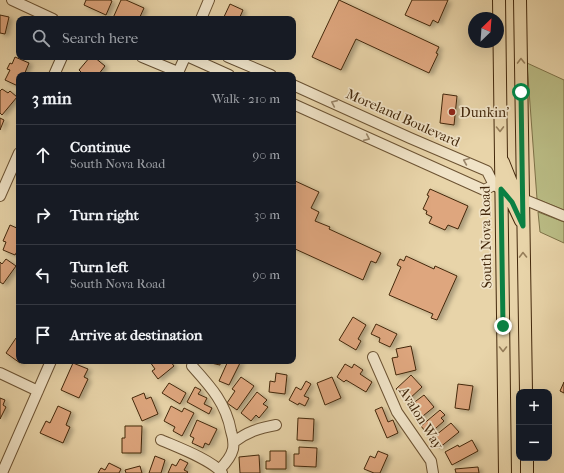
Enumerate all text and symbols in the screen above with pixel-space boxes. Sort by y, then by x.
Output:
north arrow [468,12,504,48]
search box [16,16,296,60]
icon: search [30,27,52,49]
text: Search here [62,29,138,47]
one-way arrow [517,58,525,64]
route start [512,83,530,101]
street label: Moreland Boulevard [343,85,463,151]
text: 3 min [32,88,72,108]
text: Walk · 210 m [212,91,280,106]
one-way arrow [331,100,338,108]
place label: Dunkin' [460,104,509,121]
marker: Dunkin' [447,107,457,117]
one-way arrow [496,126,504,132]
one-way arrow [362,133,370,141]
text: Continue [70,138,130,156]
icon: ahead [32,144,54,166]
text: 90 m [252,147,280,162]
text: South Nova Road [70,156,165,171]
one-way arrow [462,158,469,166]
street label: South Nova Road [477,185,495,288]
icon: right [32,204,54,226]
text: Turn right [70,206,139,224]
text: 30 m [254,207,280,222]
one-way arrow [519,252,527,258]
text: Turn left [70,258,128,276]
icon: left [32,264,54,286]
text: 90 m [252,267,280,282]
text: South Nova Road [70,276,165,291]
route end [494,317,512,335]
icon: arrive [32,324,54,346]
text: Arrive at destination [70,326,202,344]
one-way arrow [499,346,507,352]
street label: Avalon Way [395,383,447,453]
map controls [516,389,552,461]
button: + [516,389,552,425]
button: − [516,425,552,461]

